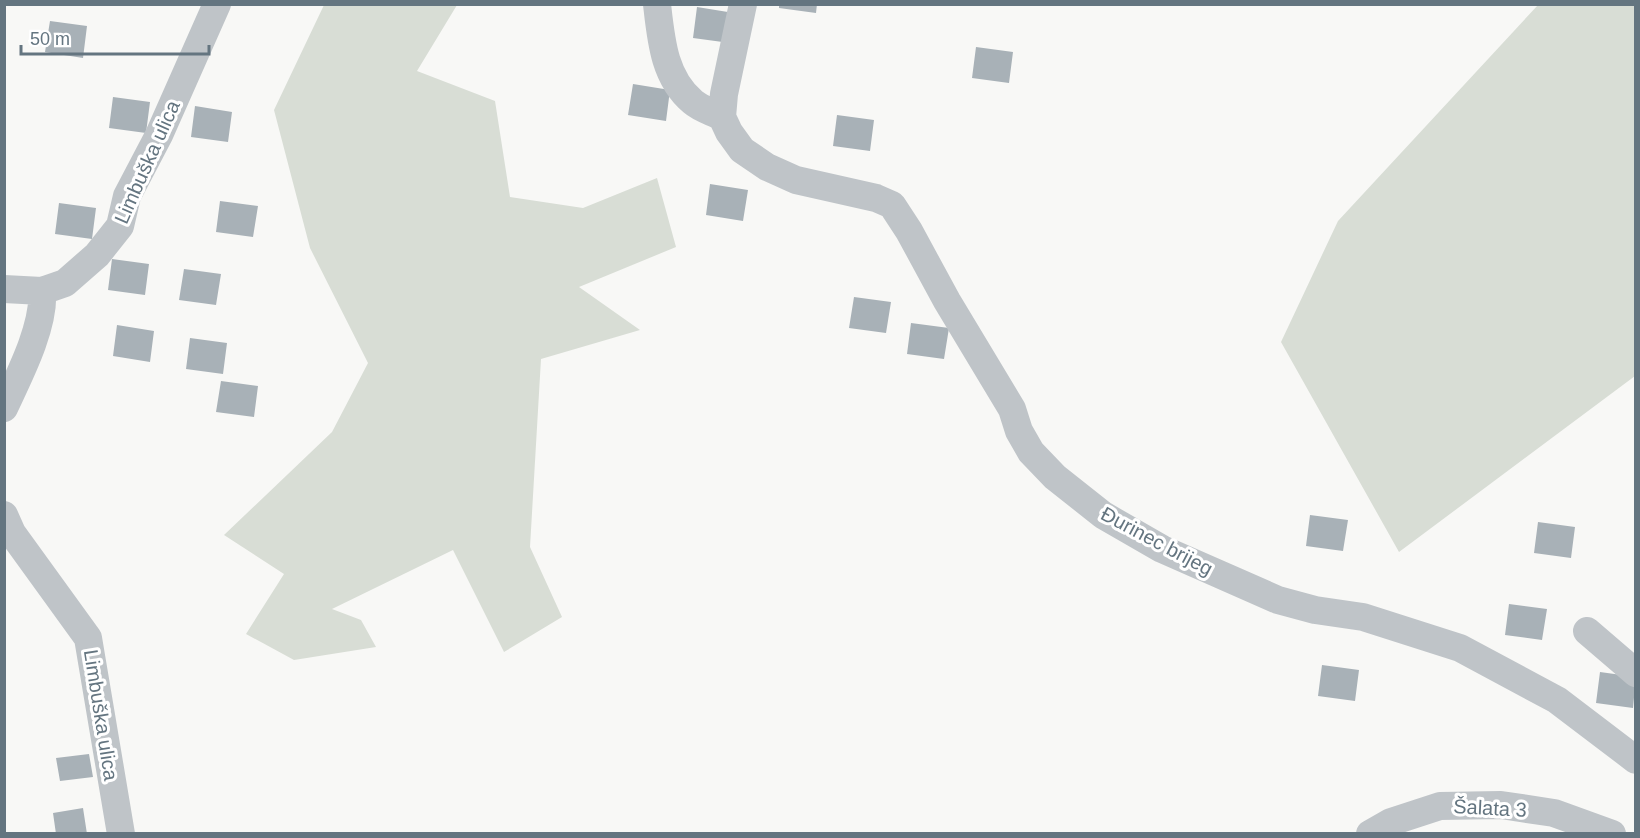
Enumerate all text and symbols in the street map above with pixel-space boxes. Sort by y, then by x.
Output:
scale bar [21,18,208,56]
text: 50 m [30,29,70,49]
street label: Limbuška ulica [110,96,184,227]
street label: Đurinec brijeg [1097,502,1217,580]
street label: Limbuška ulica [80,648,122,783]
street label: Šalata 3 [1453,795,1527,821]

